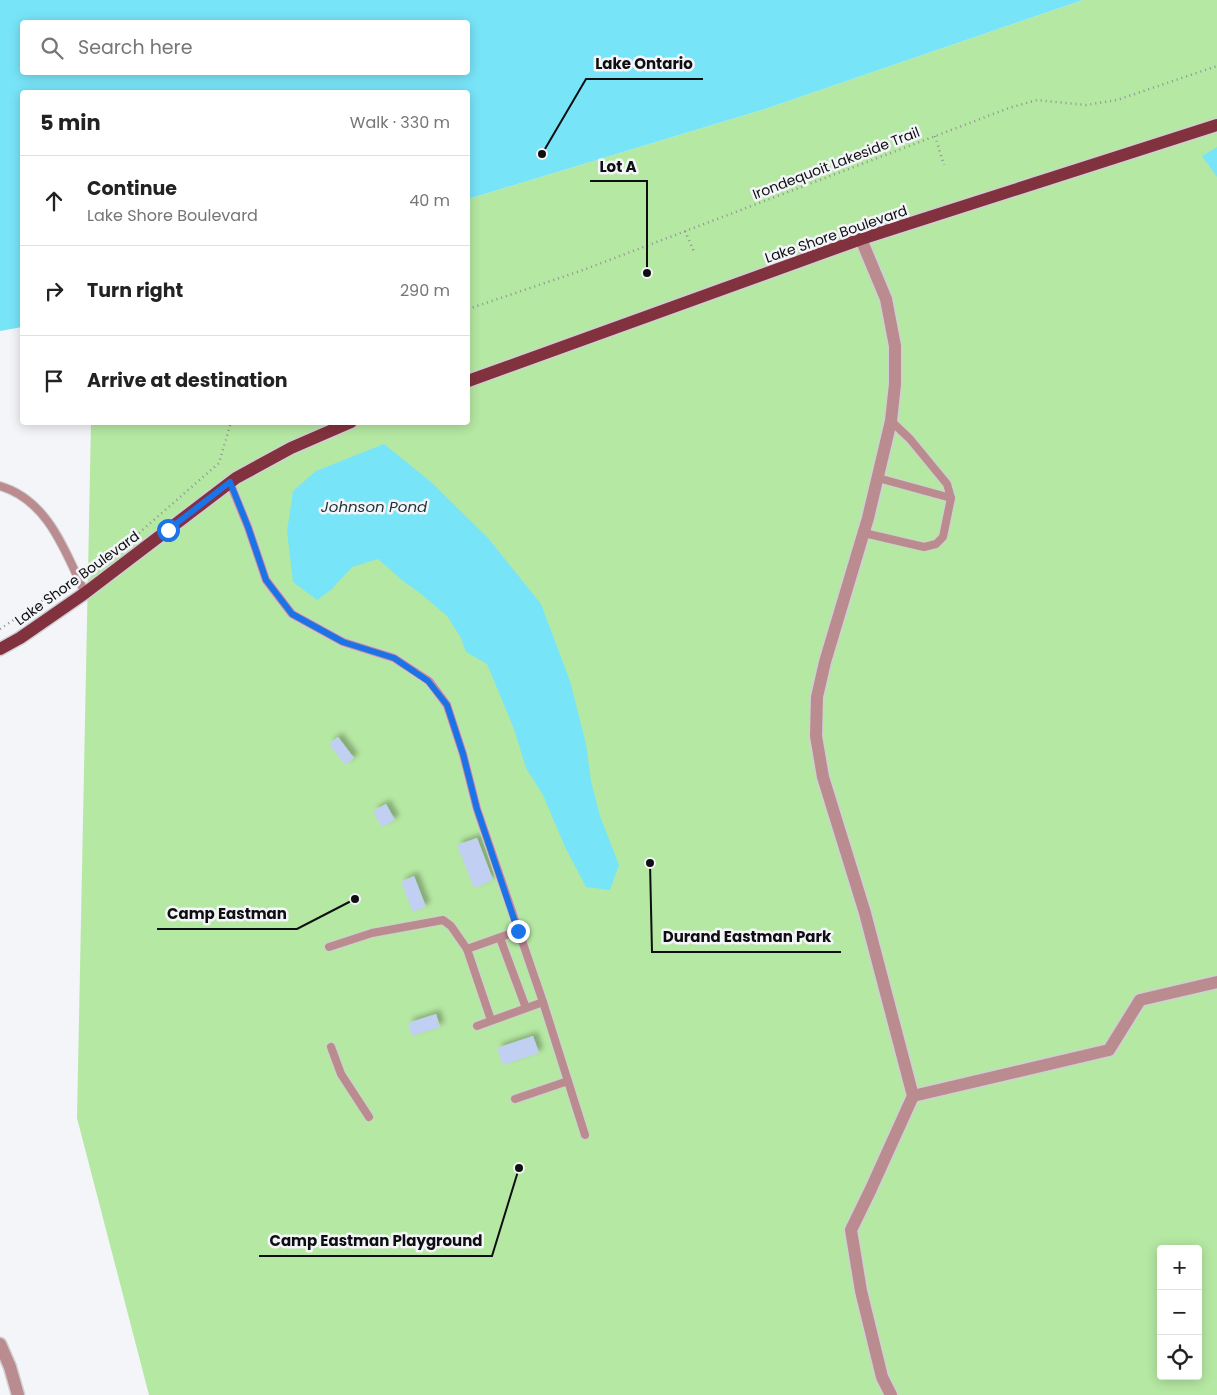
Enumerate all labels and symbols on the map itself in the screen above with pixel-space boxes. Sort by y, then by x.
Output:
callout: Lake Ontario [586,49,703,79]
text: Lake Ontario [595,53,693,74]
street label: Irondequoit Lakeside Trail [750,122,922,204]
callout: Lot A [590,151,647,181]
text: Lot A [599,156,637,177]
street label: Lake Shore Boulevard [762,200,910,268]
water label: Johnson Pond [321,496,428,517]
route start [157,519,180,542]
street label: Lake Shore Boulevard [11,526,143,630]
callout: Camp Eastman [157,899,297,929]
text: Camp Eastman [167,903,287,924]
route end [507,920,530,943]
callout: Durand Eastman Park [652,922,841,952]
text: Durand Eastman Park [663,926,832,947]
callout: Camp Eastman Playground [259,1226,492,1256]
text: Camp Eastman Playground [269,1230,483,1251]

